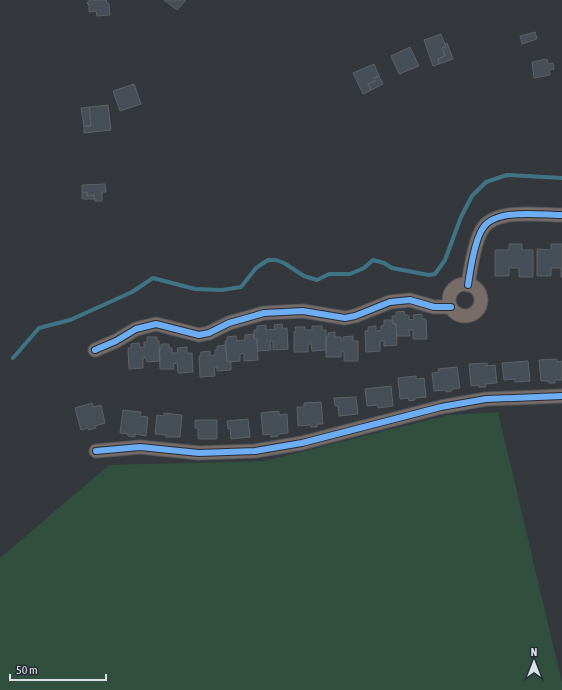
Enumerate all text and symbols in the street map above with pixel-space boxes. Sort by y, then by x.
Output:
north arrow [514,642,554,682]
text: N [531,646,537,658]
scale bar [10,656,106,682]
text: 50 m [16,663,38,677]

